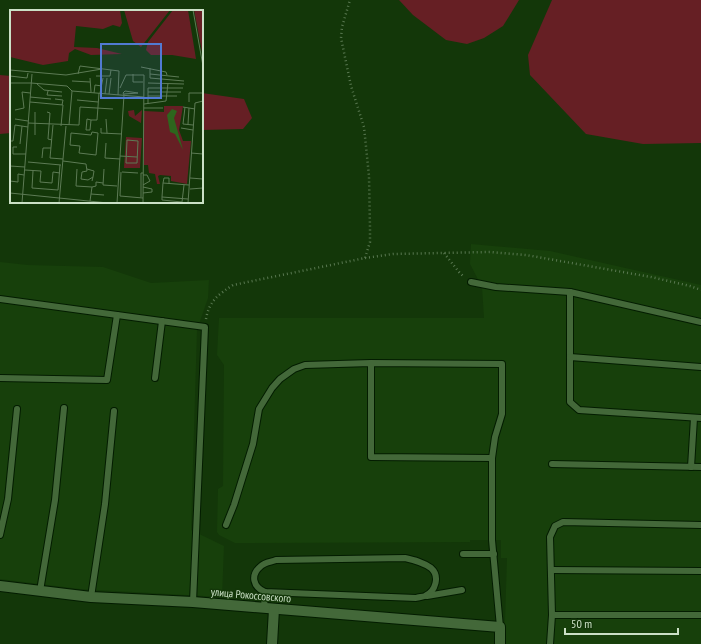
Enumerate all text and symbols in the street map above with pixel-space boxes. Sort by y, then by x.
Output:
inset map [10,10,203,203]
street label: улица Рокоссовского [210,585,292,606]
scale bar [565,610,678,636]
text: 50 m [571,616,592,631]

